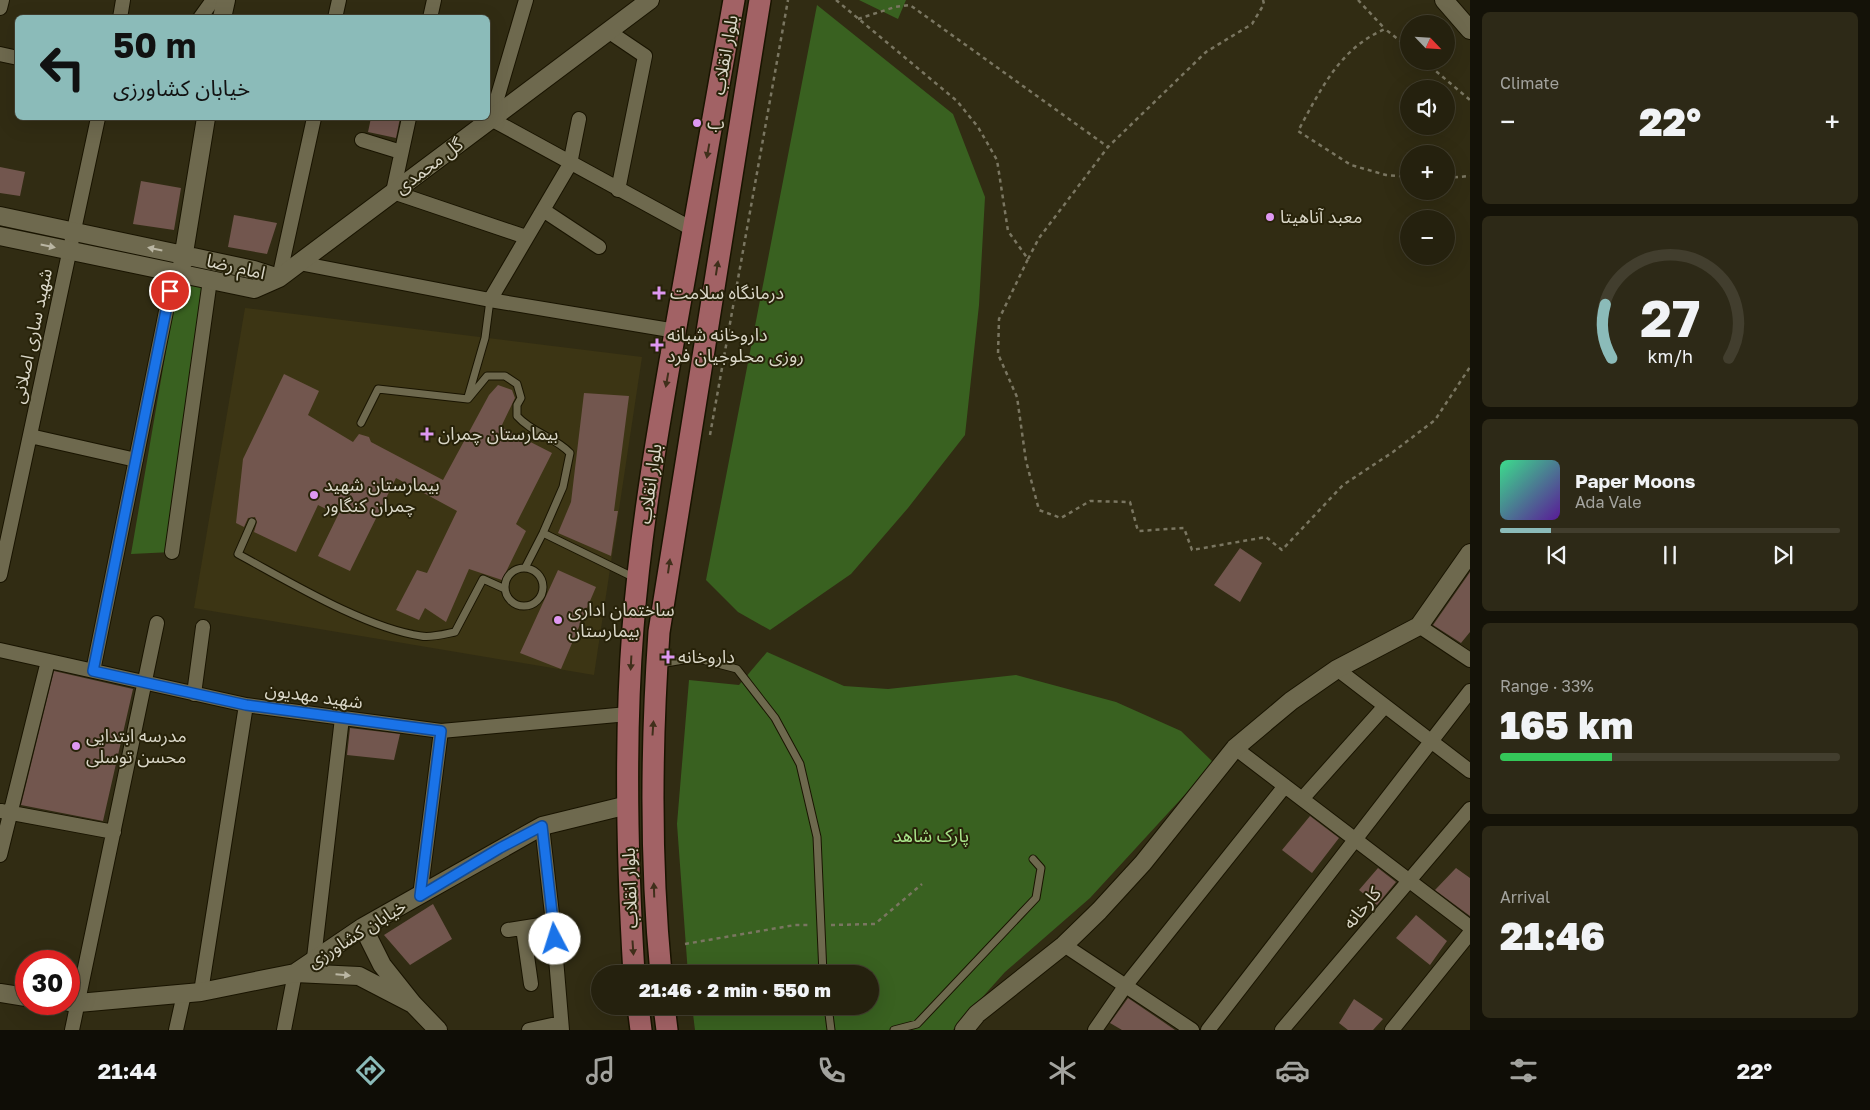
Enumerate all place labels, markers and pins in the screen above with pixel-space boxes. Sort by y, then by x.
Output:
place label: ب [707,111,725,133]
marker: ب [691,117,703,129]
place label: معبد آناهیتا [1280,205,1362,227]
marker: معبد آناهیتا [1264,211,1276,223]
pin [149,270,191,312]
place label: درمانگاه سلامت [670,281,784,304]
marker: درمانگاه سلامت [652,286,666,300]
place label: داروخانه شبانه روزی محلوجیان فرد [667,323,804,367]
marker: داروخانه شبانه روزی محلوجیان فرد [651,339,663,351]
place label: بیمارستان چمران [438,422,558,445]
marker: بیمارستان چمران [420,427,434,441]
place label: بیمارستان شهید چمران کنگاور [323,473,440,517]
marker: بیمارستان شهید چمران کنگاور [308,489,320,501]
place label: ساختمان اداری بیمارستان [568,598,675,642]
marker: ساختمان اداری بیمارستان [552,614,564,626]
place label: داروخانه [678,645,735,668]
marker: داروخانه [662,651,674,663]
place label: مدرسه ابتدایی محسن توسلی [86,724,187,768]
marker: مدرسه ابتدایی محسن توسلی [70,740,82,752]

